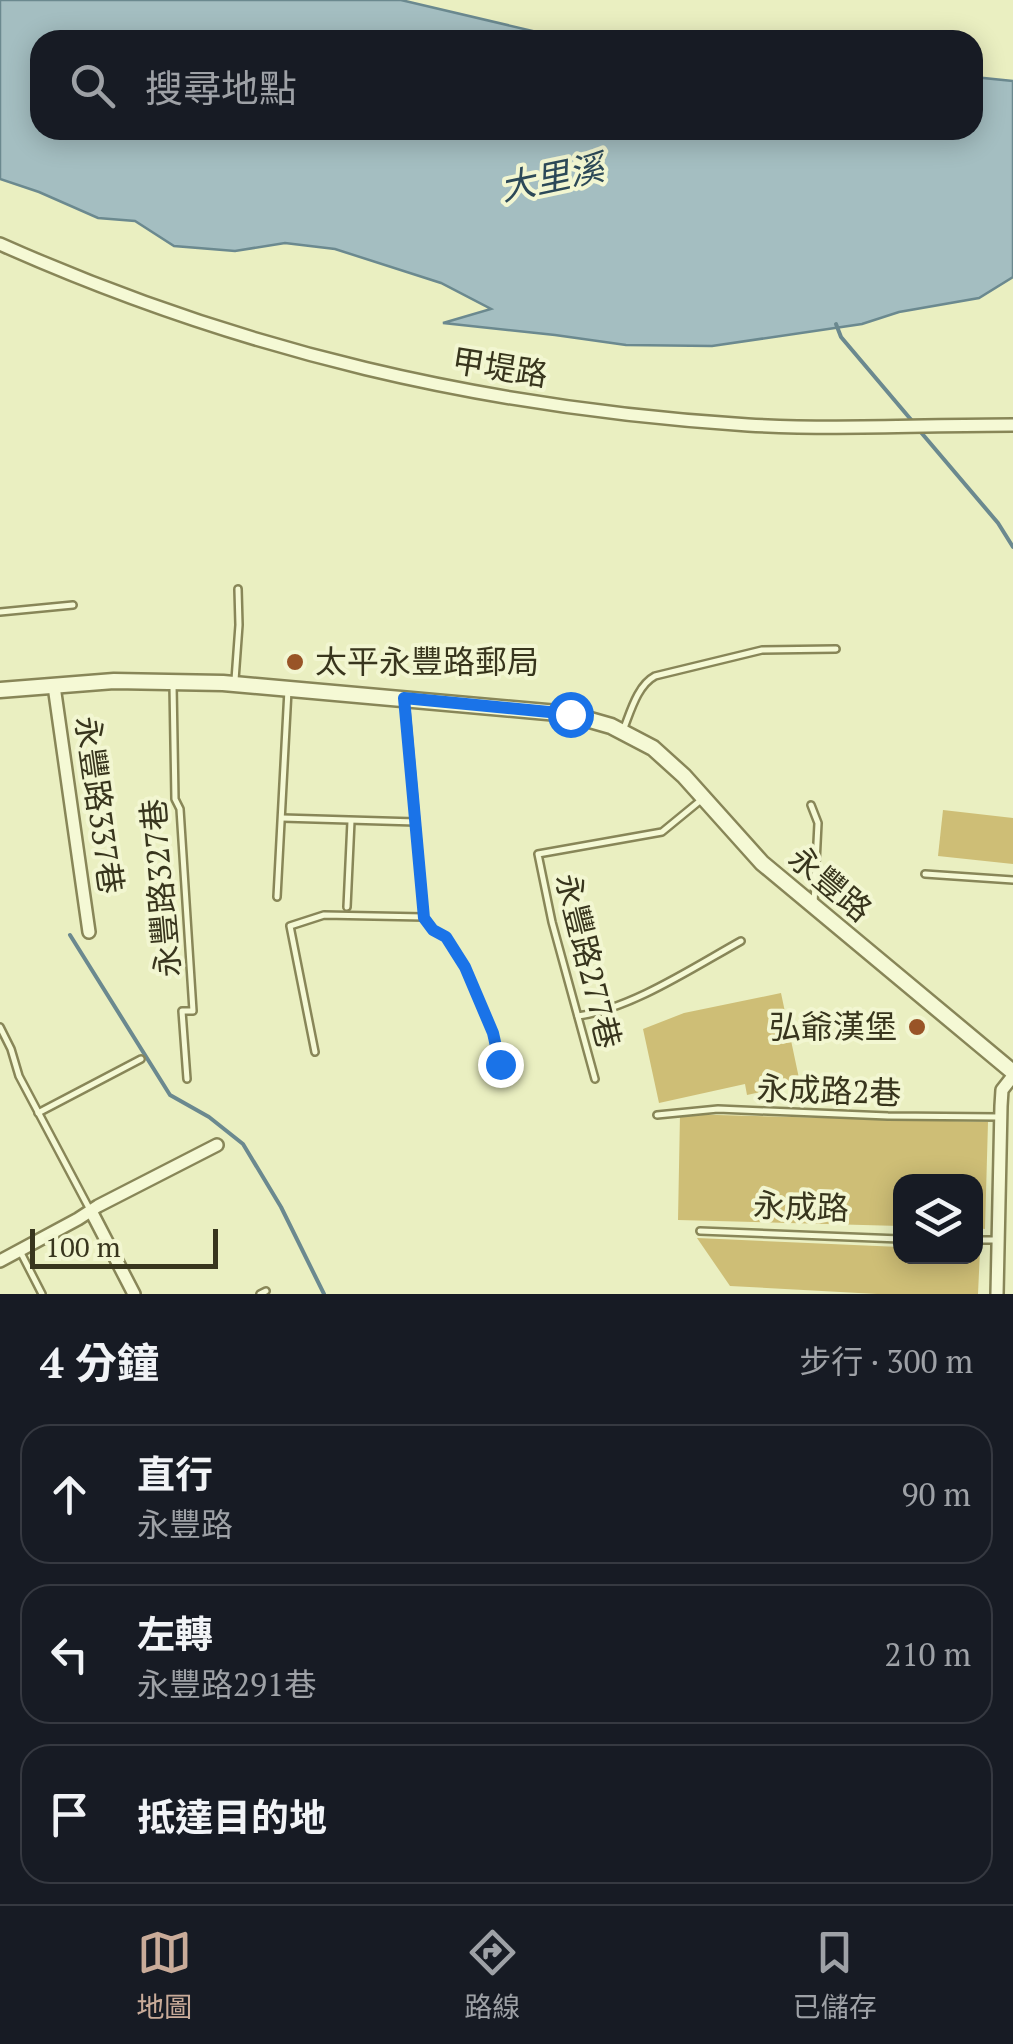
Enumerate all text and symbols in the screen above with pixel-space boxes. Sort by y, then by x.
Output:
search box [30,30,983,140]
icon: search [65,58,120,113]
text: 搜尋地點 [145,63,297,113]
water label: 大里溪 [496,143,613,210]
street label: 甲堤路 [449,339,551,395]
place label: 太平永豐路郵局 [315,640,539,682]
marker: 太平永豐路郵局 [284,651,306,673]
route start [548,692,594,738]
street label: 永豐路337巷 [67,713,133,896]
street label: 永豐路327巷 [131,797,189,979]
street label: 永豐路 [780,836,881,930]
street label: 永豐路277巷 [547,869,631,1053]
place label: 弘爺漢堡 [769,1005,897,1047]
marker: 弘爺漢堡 [906,1016,928,1038]
route end [478,1042,524,1088]
street label: 永成路2巷 [756,1066,902,1114]
map controls [893,1174,983,1264]
button: layers [893,1174,983,1264]
street label: 永成路 [752,1183,850,1229]
scale bar [30,1224,218,1268]
text: 100 m [45,1228,121,1265]
text: 4 分鐘 [40,1334,159,1390]
text: 步行 · 300 m [799,1340,973,1382]
text: 直行 [137,1449,213,1499]
icon: ahead [42,1467,97,1522]
text: 90 m [901,1473,971,1515]
text: 永豐路 [137,1503,233,1545]
text: 左轉 [137,1609,213,1659]
icon: left [42,1627,97,1682]
text: 210 m [884,1633,971,1675]
text: 永豐路291巷 [137,1663,316,1705]
icon: arrive [42,1787,97,1842]
text: 抵達目的地 [137,1792,327,1842]
tab: 地圖 [136,1925,192,2025]
tab: 路線 [464,1925,521,2025]
tab: 已儲存 [793,1925,877,2025]

